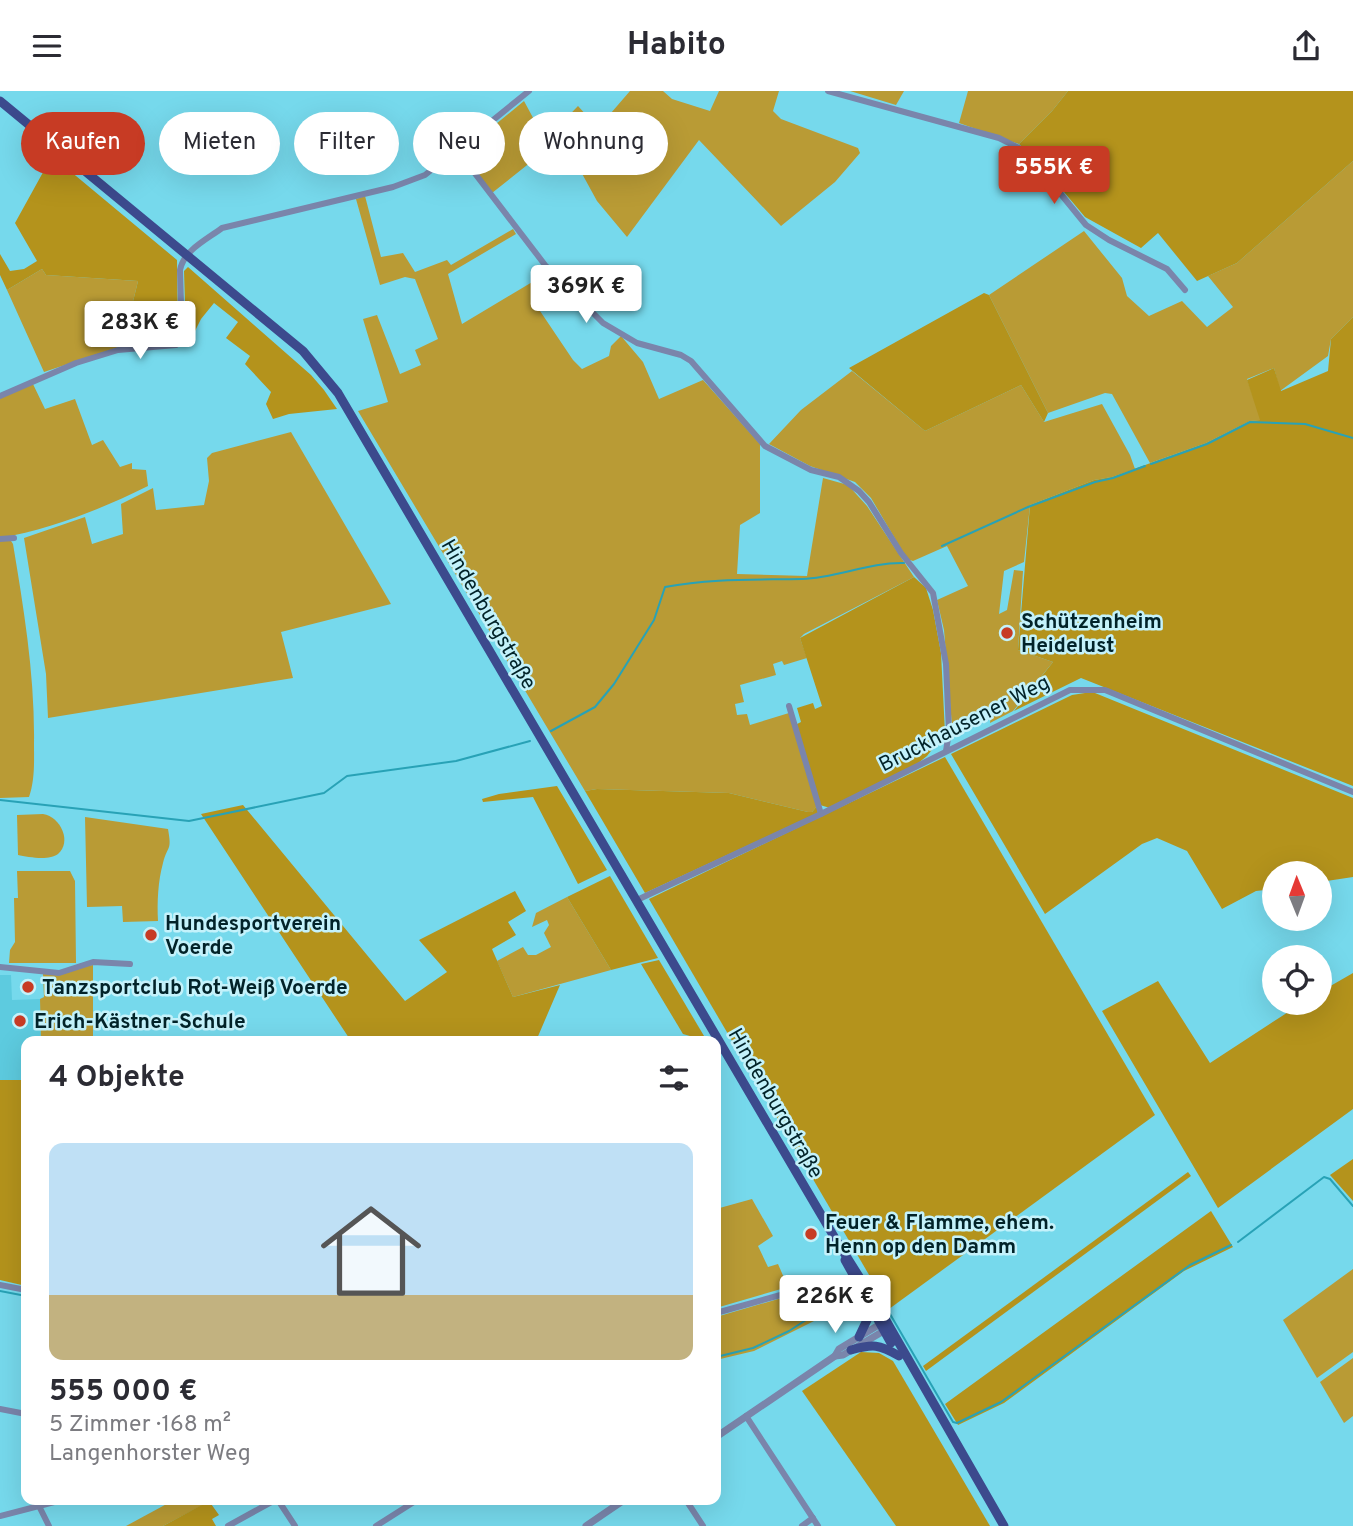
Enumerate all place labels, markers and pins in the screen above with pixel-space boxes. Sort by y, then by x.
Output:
pin: 555K € [997,146,1111,206]
pin: 369K € [529,265,643,325]
pin: 283K € [83,301,197,361]
place label: Schützenheim Heidelust [1021,609,1162,660]
marker: Schützenheim Heidelust [999,625,1015,641]
place label: Hundesportverein Voerde [165,911,341,962]
marker: Hundesportverein Voerde [143,927,159,943]
place label: Tanzsportclub Rot-Weiß Voerde [42,975,348,1002]
marker: Tanzsportclub Rot-Weiß Voerde [20,979,36,995]
place label: Erich-Kästner-Schule [34,1009,246,1036]
marker: Erich-Kästner-Schule [12,1013,28,1029]
place label: Feuer & Flamme, ehem. Henn op den Damm [825,1210,1054,1261]
marker: Feuer & Flamme, ehem. Henn op den Damm [803,1226,819,1242]
pin: 226K € [778,1275,892,1335]

